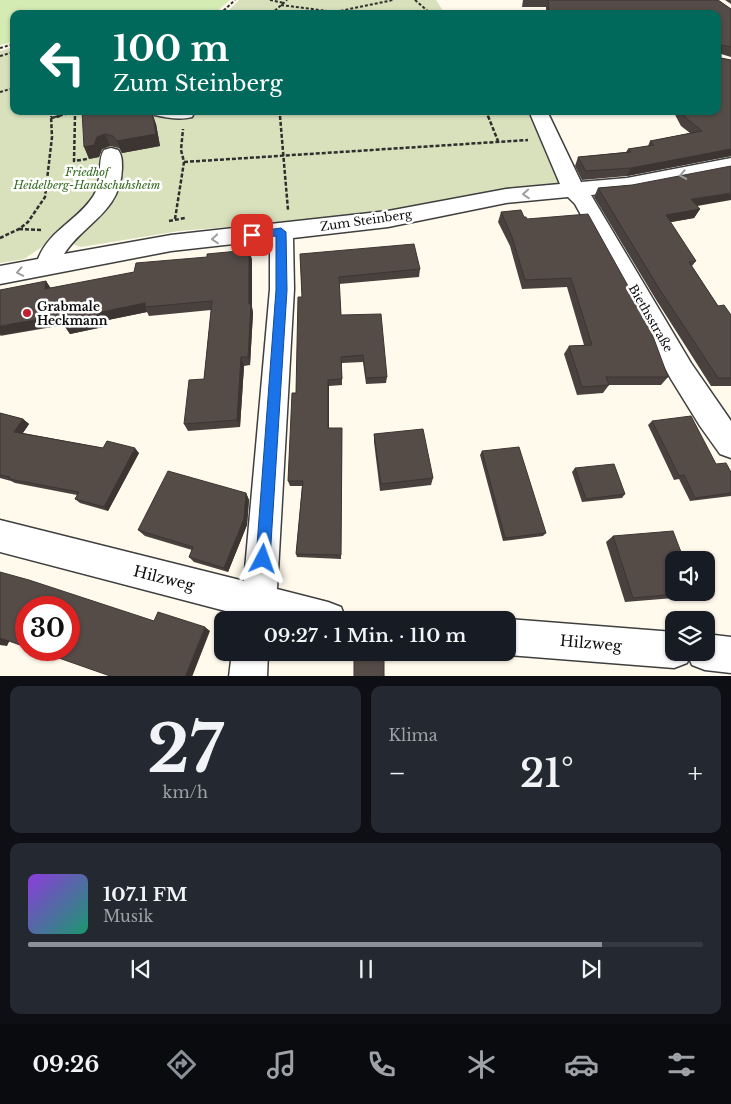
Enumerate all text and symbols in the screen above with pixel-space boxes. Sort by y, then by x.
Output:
text: 100 m [113,27,229,70]
icon: left [30,30,95,95]
text: Zum Steinberg [113,70,283,97]
park label: Friedhof Heidelberg-Handschuhsheim [13,165,161,192]
one-way arrow [679,169,688,179]
one-way arrow [521,188,529,199]
street label: Zum Steinberg [319,206,414,234]
pin [231,214,273,256]
icon: arrive [238,221,266,249]
one-way arrow [211,233,219,244]
one-way arrow [16,266,25,276]
street label: Biethsstraße [626,281,677,355]
place label: Grabmale Heckmann [37,299,108,328]
marker: Grabmale Heckmann [21,307,33,319]
position arrow [236,532,288,584]
map controls [665,551,715,661]
button: sound [665,551,715,601]
street label: Hilzweg [131,561,198,595]
speed limit sign: 30 [15,596,80,661]
button: layers [665,611,715,661]
text: 09:27 · 1 Min. · 110 m [264,624,466,647]
street label: Hilzweg [559,631,624,655]
text: 27 [147,709,223,790]
text: Klima [389,725,438,745]
text: 21° [520,750,574,797]
text: − [389,756,406,791]
text: + [688,756,703,791]
text: km/h [163,782,208,802]
text: 107.1 FM [103,883,187,906]
text: Musik [103,906,153,926]
icon: previous [127,955,155,983]
icon: pause [352,955,380,983]
icon: next [577,955,605,983]
icon: directions [164,1047,199,1082]
icon: music [264,1047,299,1082]
icon: phone [364,1047,399,1082]
icon: climate [464,1047,499,1082]
icon: car [564,1047,599,1082]
icon: filters [664,1047,699,1082]
text: 09:26 [32,1051,99,1078]

